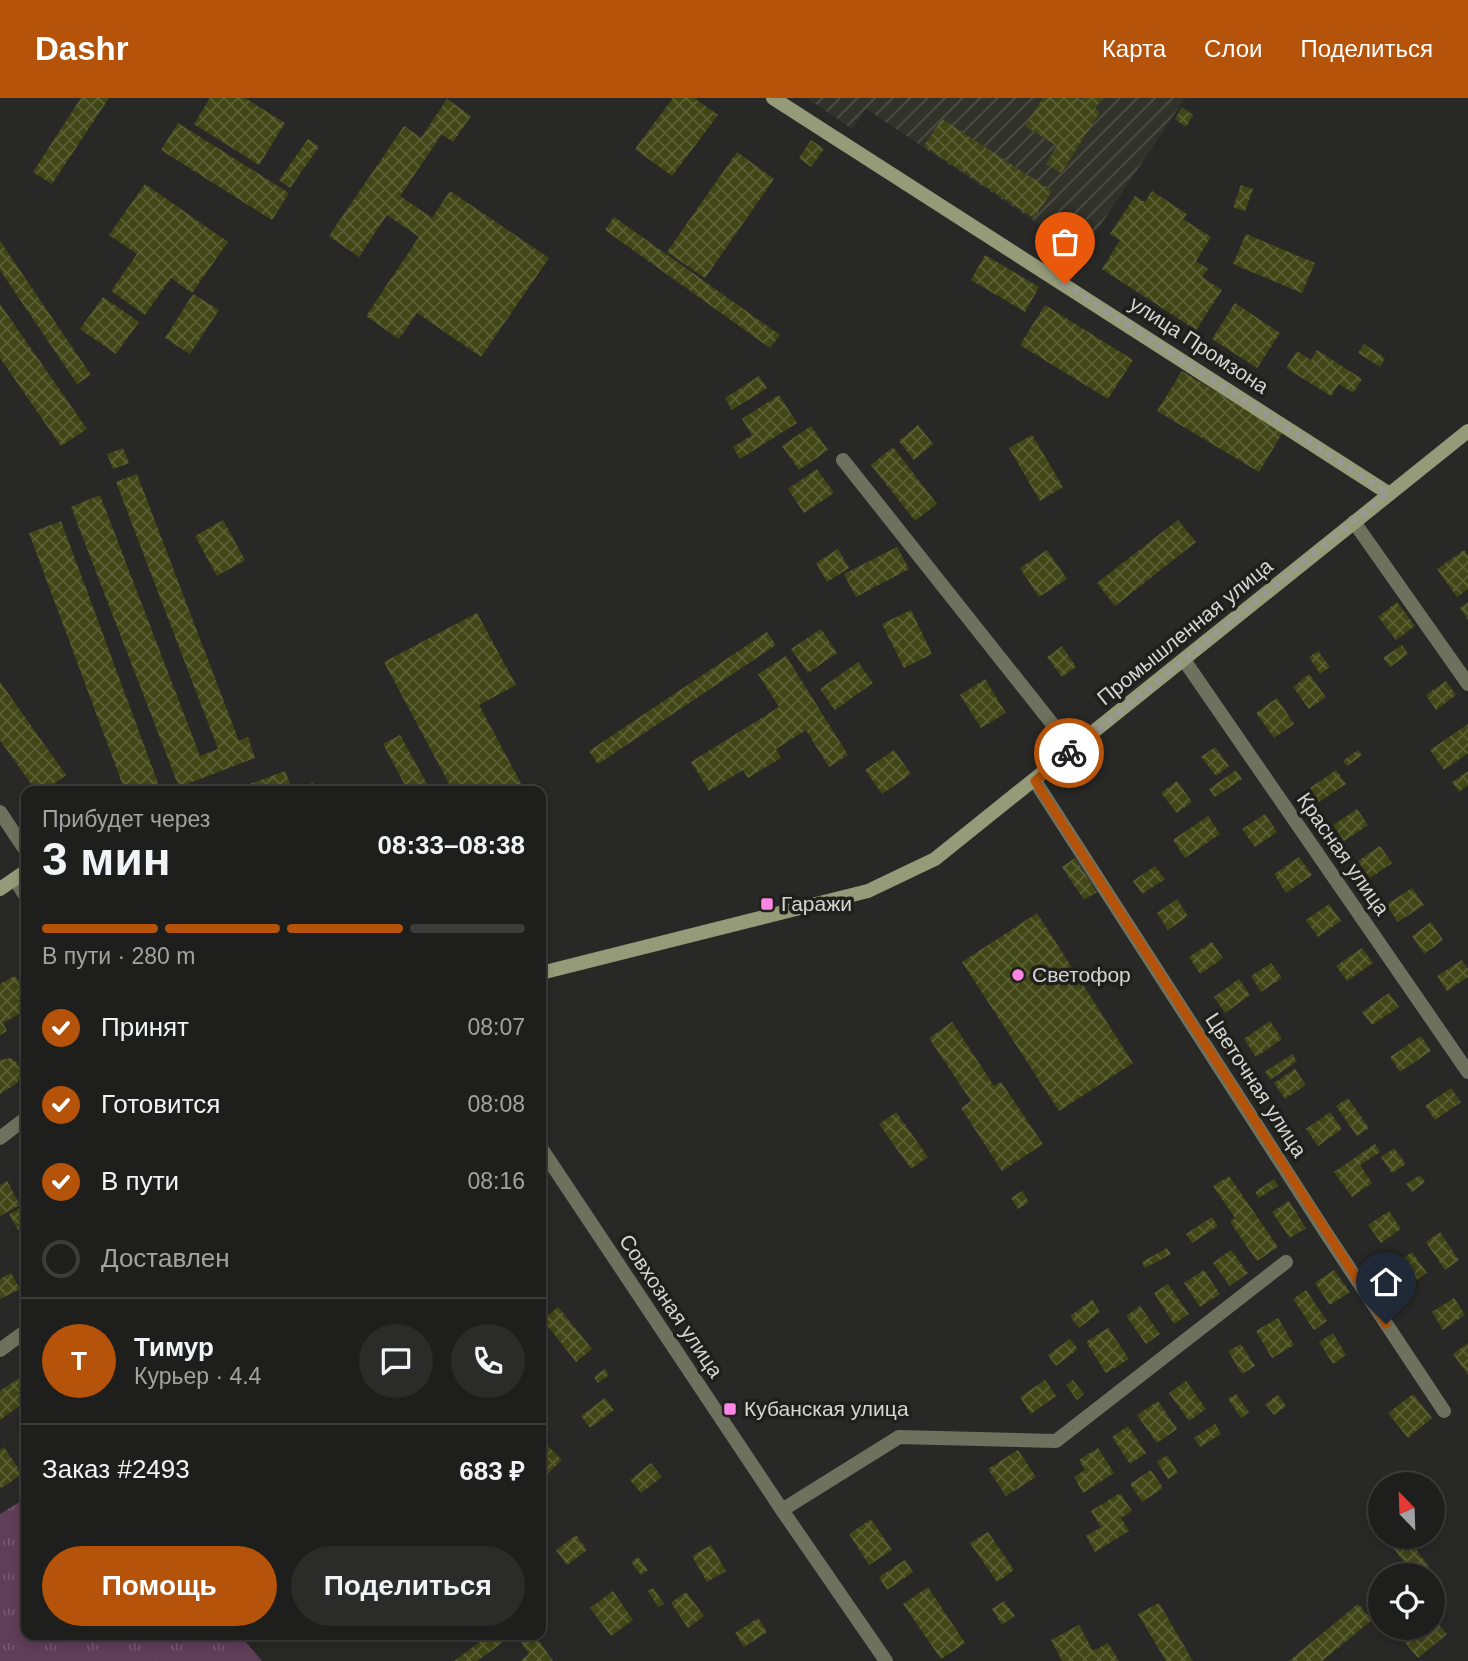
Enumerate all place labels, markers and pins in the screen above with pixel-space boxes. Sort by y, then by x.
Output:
pin [1035,212,1095,284]
place label: Гаражи [781,892,852,915]
marker: Гаражи [759,896,775,912]
place label: Светофор [1032,963,1131,986]
marker: Светофор [1010,967,1026,983]
pin [1356,1252,1416,1324]
place label: Кубанская улица [744,1397,909,1420]
marker: Кубанская улица [722,1401,738,1417]

